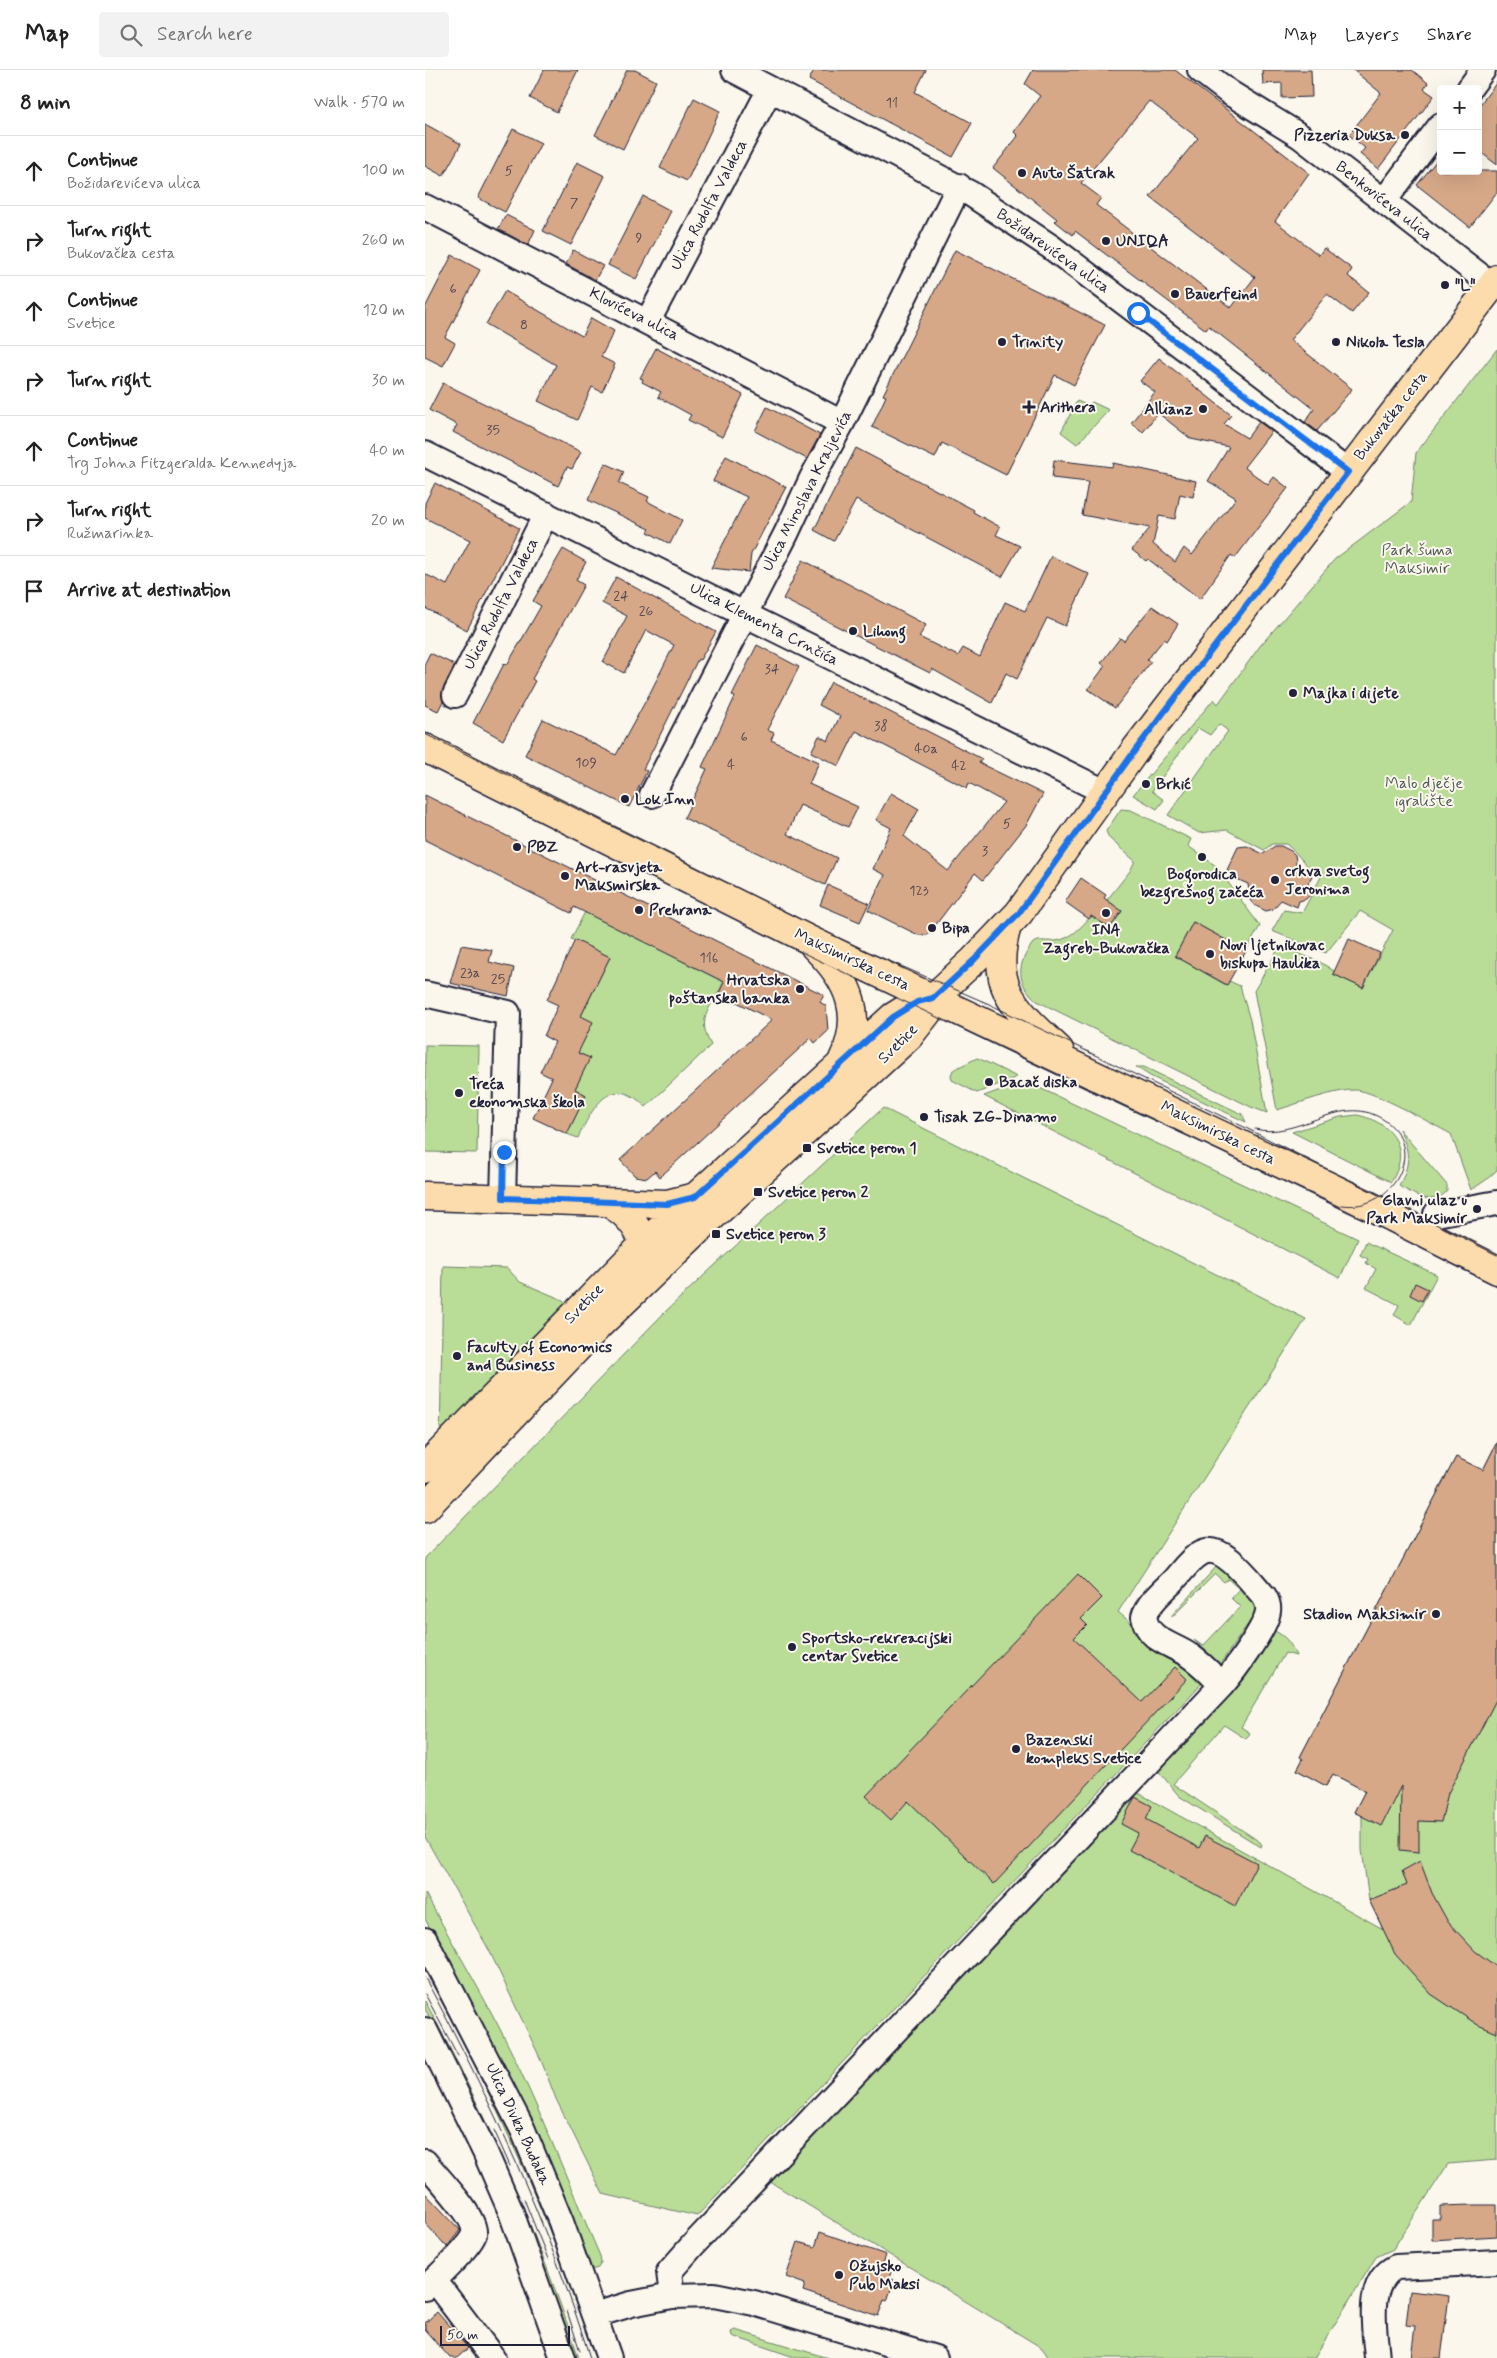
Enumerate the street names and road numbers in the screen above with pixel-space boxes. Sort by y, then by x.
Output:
street label: Ulica Rudolfa Valdeca [666,136,752,274]
street label: Benkovićeva ulica [1331,156,1437,246]
street label: Božidarevićeva ulica [992,204,1114,298]
street label: Klovićeva ulica [586,282,682,346]
street label: Bukovačka cesta [1350,367,1432,465]
street label: Ulica Miroslava Kraljevića [757,407,857,575]
street label: Ulica Rudolfa Valdeca [459,534,543,674]
street label: Ulica Klementa Crnčića [686,577,842,671]
street label: Maksimirska cesta [791,924,913,996]
street label: Svetice [873,1019,923,1069]
street label: Maksimirska cesta [1157,1096,1279,1170]
street label: Svetice [560,1279,609,1329]
street label: Ulica Divka Budaka [480,2060,556,2189]

